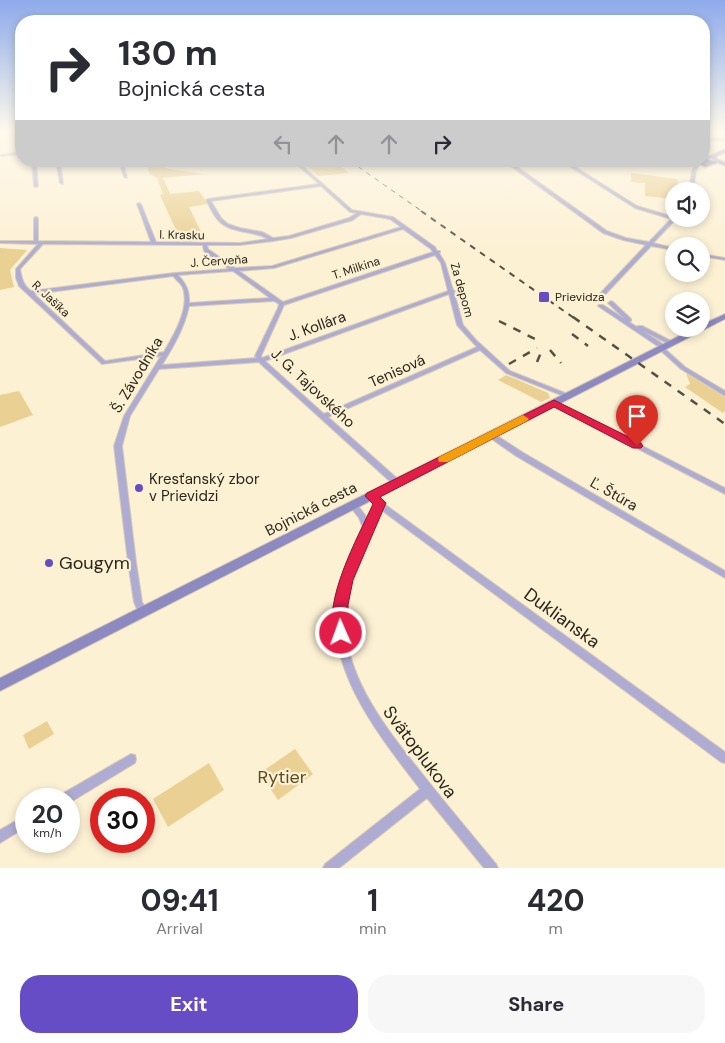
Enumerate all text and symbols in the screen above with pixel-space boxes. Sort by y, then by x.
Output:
text: 130 m [118,30,218,76]
icon: right [35,35,100,100]
text: Bojnická cesta [118,74,265,103]
icon: left [269,130,297,158]
icon: ahead [322,130,350,158]
icon: ahead [375,130,403,158]
icon: right [428,130,456,158]
map controls [665,182,710,337]
button: sound [665,182,710,227]
street label: I. Krasku [159,227,205,243]
button: search [665,237,710,282]
street label: J. Červeňa [190,251,248,271]
street label: T. Milkina [330,253,382,283]
street label: Za depom [447,261,477,319]
street label: R. Jašíka [29,277,73,321]
place label: Prievidza [555,289,605,305]
marker: Prievidza [537,290,551,304]
button: layers [665,292,710,337]
street label: J. Kollára [285,306,349,346]
street label: Š. Závodníka [107,333,167,417]
street label: J. G. Tajovského [267,344,359,432]
street label: Tenisová [366,350,428,392]
pin [616,395,658,446]
icon: arrive [623,402,651,430]
place label: Kresťanský zbor v Prievidzi [149,469,260,506]
street label: Ľ. Štúra [587,472,641,516]
street label: Bojnická cesta [262,477,360,541]
marker: Kresťanský zbor v Prievidzi [133,482,145,494]
place label: Gougym [59,551,130,575]
marker: Gougym [43,557,55,569]
street label: Duklianska [519,582,605,654]
position arrow [314,606,366,658]
street label: Svätoplukova [377,701,463,803]
park label: Rytier [258,765,307,789]
speed limit sign: 30 [90,788,155,853]
text: 20 [32,798,63,831]
text: km/h [33,825,62,841]
text: 09:41 [140,881,219,920]
text: 1 [367,881,378,920]
text: 420 [527,881,585,920]
text: Arrival [156,918,203,939]
text: min [359,918,386,939]
text: m [549,918,563,939]
button: Exit [20,975,358,1033]
button: Share [368,975,705,1033]

